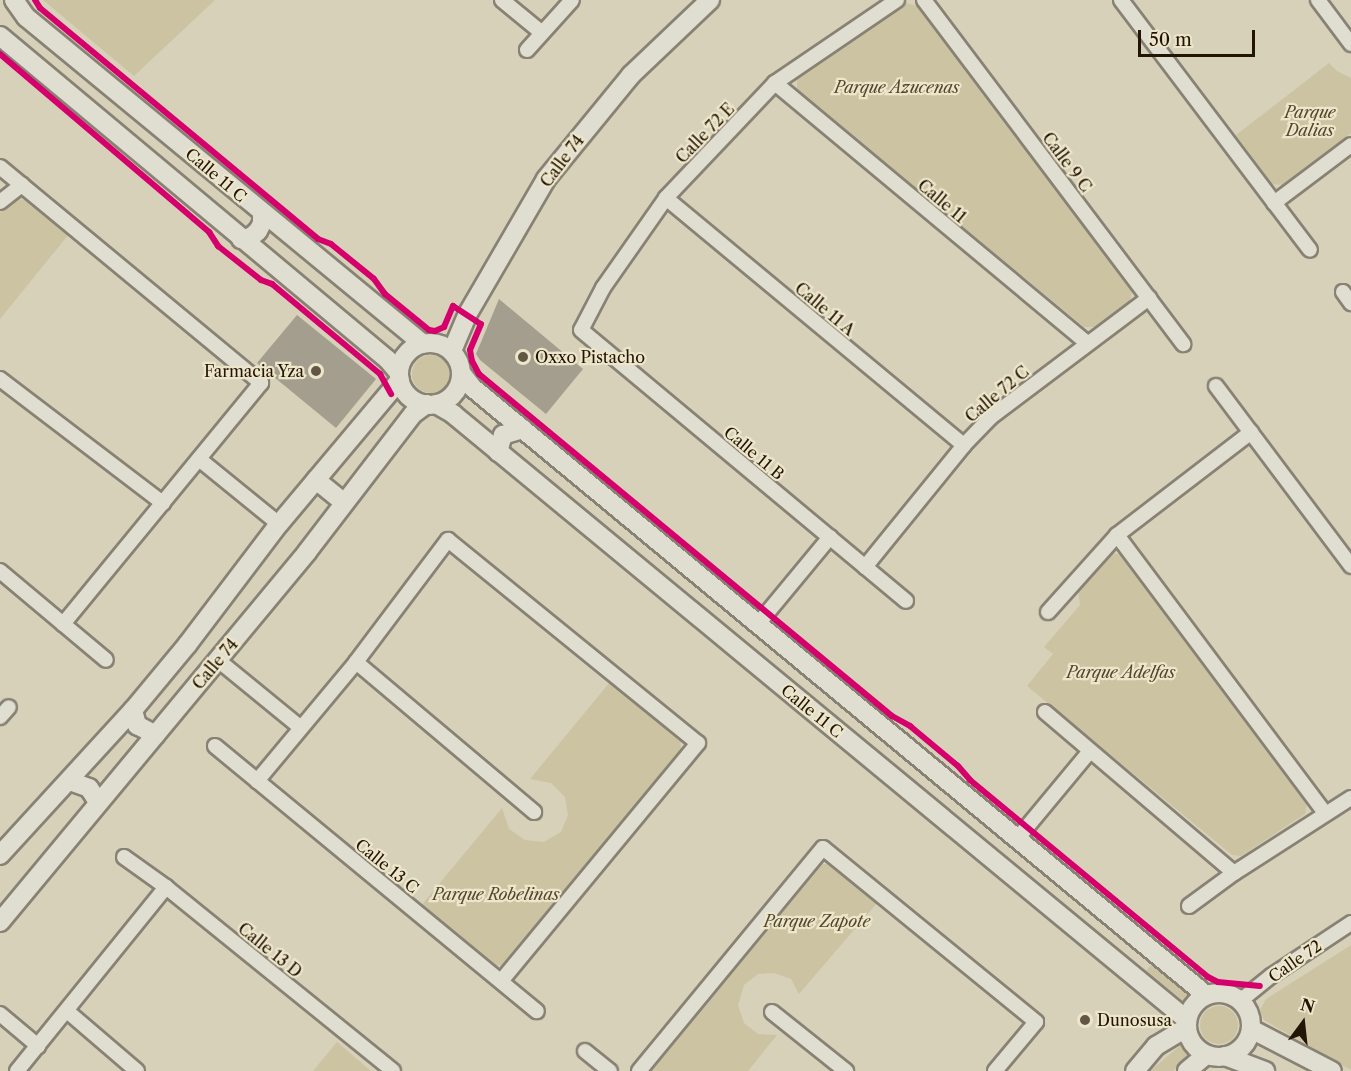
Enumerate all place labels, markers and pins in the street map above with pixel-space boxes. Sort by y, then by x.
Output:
place label: Oxxo Pistacho [535,347,645,367]
marker: Oxxo Pistacho [516,350,530,364]
place label: Farmacia Yza [203,361,304,381]
marker: Farmacia Yza [309,364,323,378]
place label: Dunosusa [1097,1010,1172,1030]
marker: Dunosusa [1078,1013,1092,1027]

